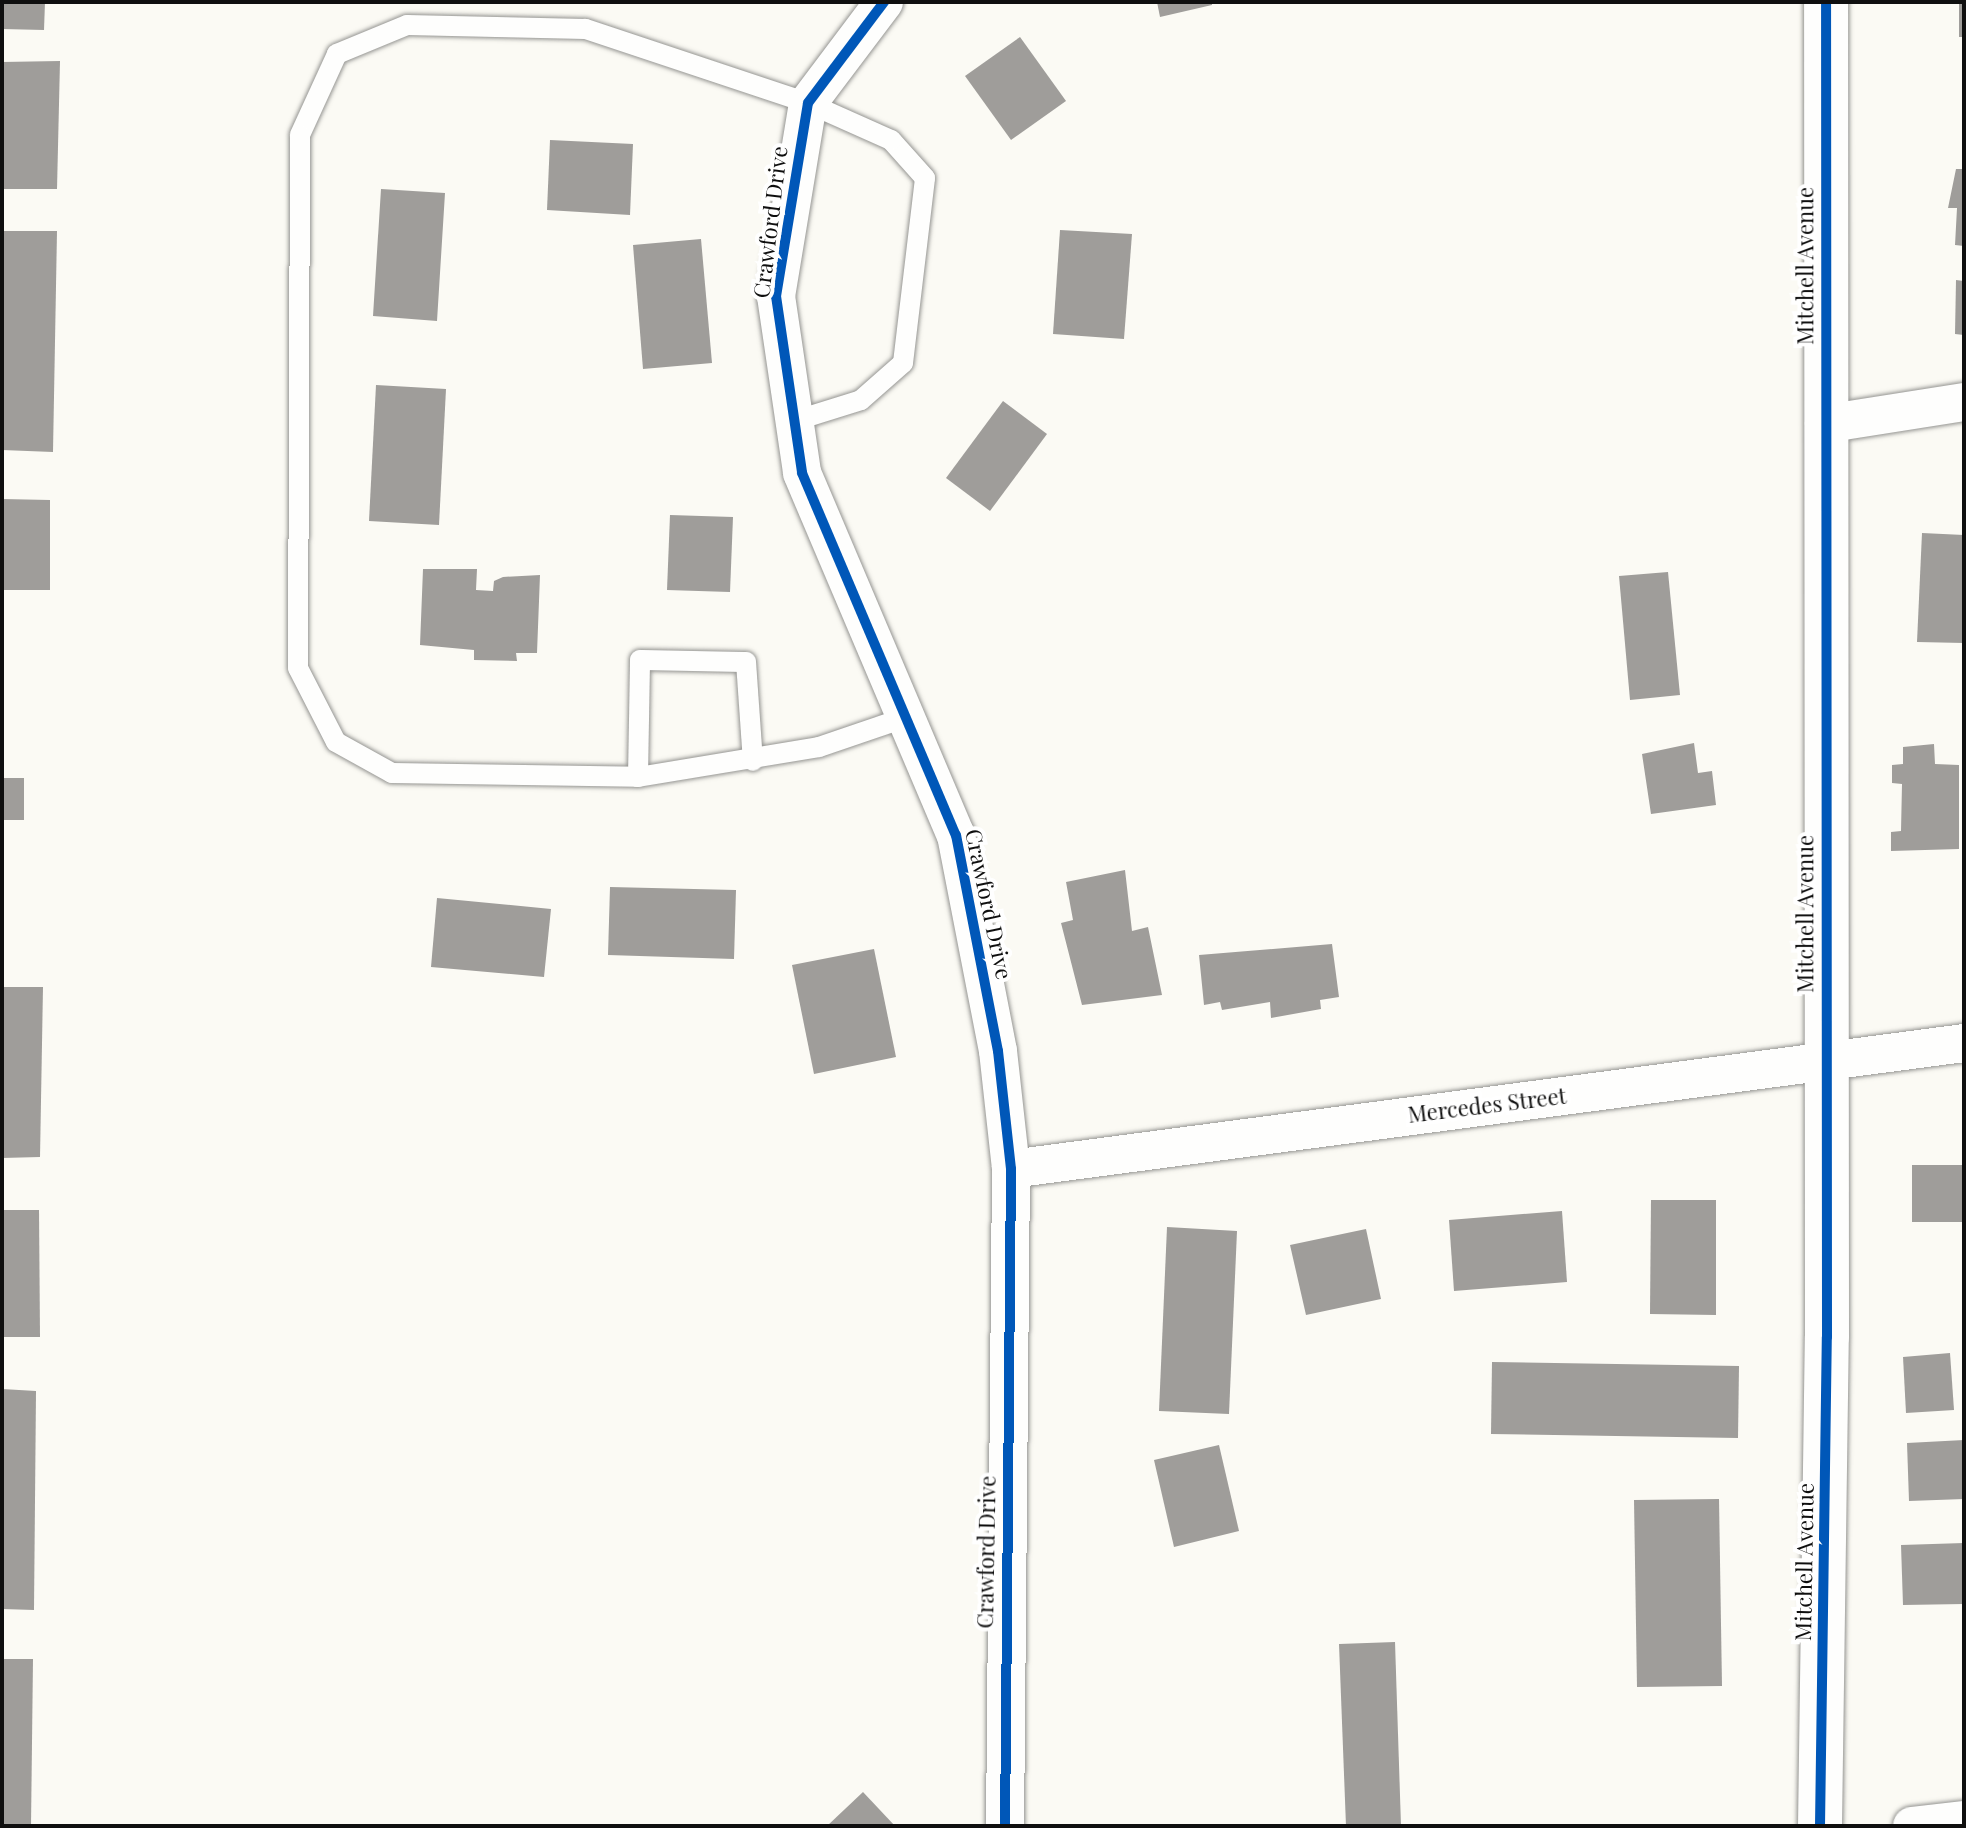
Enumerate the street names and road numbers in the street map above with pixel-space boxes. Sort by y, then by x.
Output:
street label: Crawford Drive [748,144,792,300]
street label: Mitchell Avenue [1792,187,1818,345]
street label: Crawford Drive [960,826,1018,982]
street label: Mitchell Avenue [1792,835,1818,993]
street label: Mercedes Street [1406,1082,1568,1128]
street label: Crawford Drive [971,1475,1001,1629]
street label: Mitchell Avenue [1789,1482,1819,1642]

